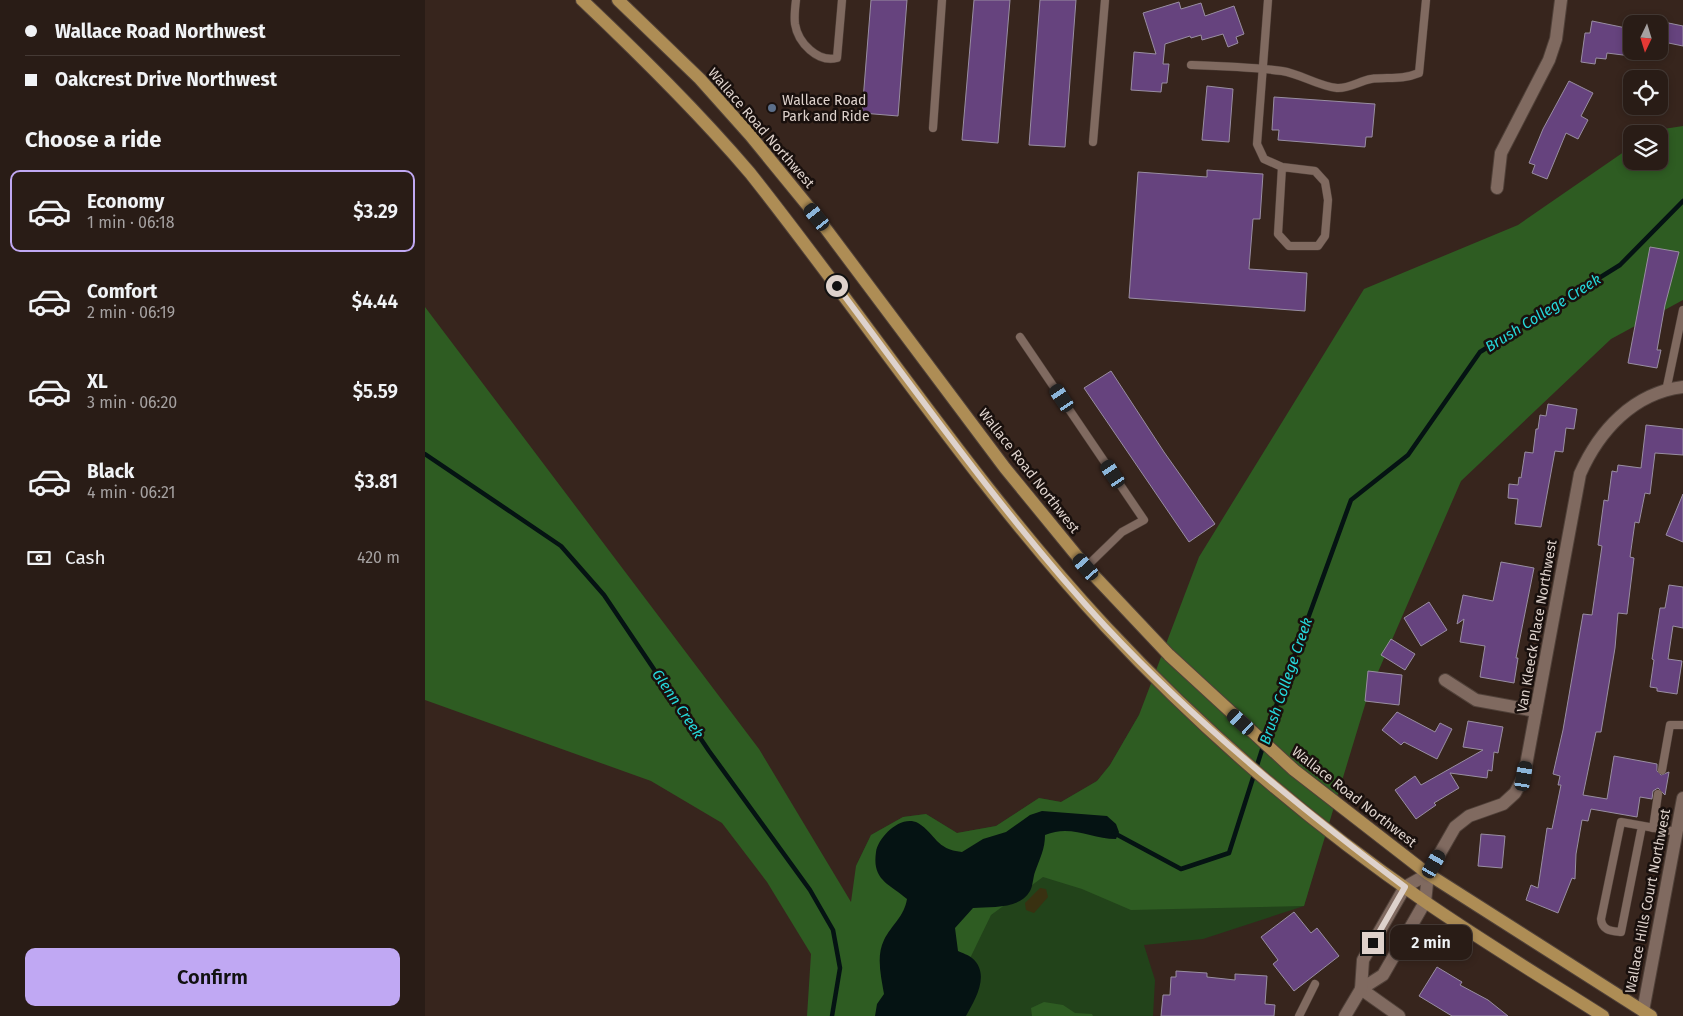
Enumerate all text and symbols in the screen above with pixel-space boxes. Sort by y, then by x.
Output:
north arrow [1623,15,1667,60]
map controls [1623,15,1668,170]
text: Wallace Road Northwest [55,20,266,43]
street label: Wallace Road Northwest [704,64,818,192]
text: Oakcrest Drive Northwest [55,68,277,91]
button: locate [1623,70,1668,115]
place label: Wallace Road Park and Ride [782,92,870,125]
marker: Wallace Road Park and Ride [766,102,778,114]
button: layers [1623,125,1668,170]
text: Choose a ride [25,126,161,153]
icon: car [27,189,72,234]
text: Economy [87,190,164,213]
text: $3.29 [353,200,398,223]
car [801,201,832,233]
text: 1 min · 06:18 [87,213,175,232]
water label: Brush College Creek [1482,270,1604,356]
route start [826,275,848,297]
icon: car [27,279,72,324]
text: Comfort [87,280,157,303]
text: $4.44 [352,290,398,313]
text: 2 min · 06:19 [87,303,175,322]
icon: car [27,369,72,414]
text: XL [87,370,108,393]
text: $5.59 [353,380,398,403]
car [1047,381,1076,415]
text: 3 min · 06:20 [87,393,177,412]
street label: Wallace Road Northwest [975,405,1084,538]
car [1098,457,1127,491]
icon: car [27,459,72,504]
text: Black [87,460,134,483]
text: $3.81 [354,470,398,493]
text: 4 min · 06:21 [87,483,175,502]
street label: Van Kleeck Place Northwest [1513,537,1561,714]
icon: cash [25,544,53,572]
text: Cash [65,546,106,569]
text: 420 m [357,548,400,567]
car [1070,551,1101,583]
water label: Brush College Creek [1256,615,1316,747]
water label: Glenn Creek [648,666,708,742]
car [1224,706,1257,738]
street label: Wallace Road Northwest [1288,743,1421,852]
car [1514,760,1533,792]
street label: Wallace Hills Court Northwest [1622,806,1674,995]
car [1420,847,1447,881]
callout: 2 min [1391,926,1473,960]
route end [1362,932,1384,954]
text: 2 min [1411,933,1451,952]
button: Confirm [25,948,400,1006]

